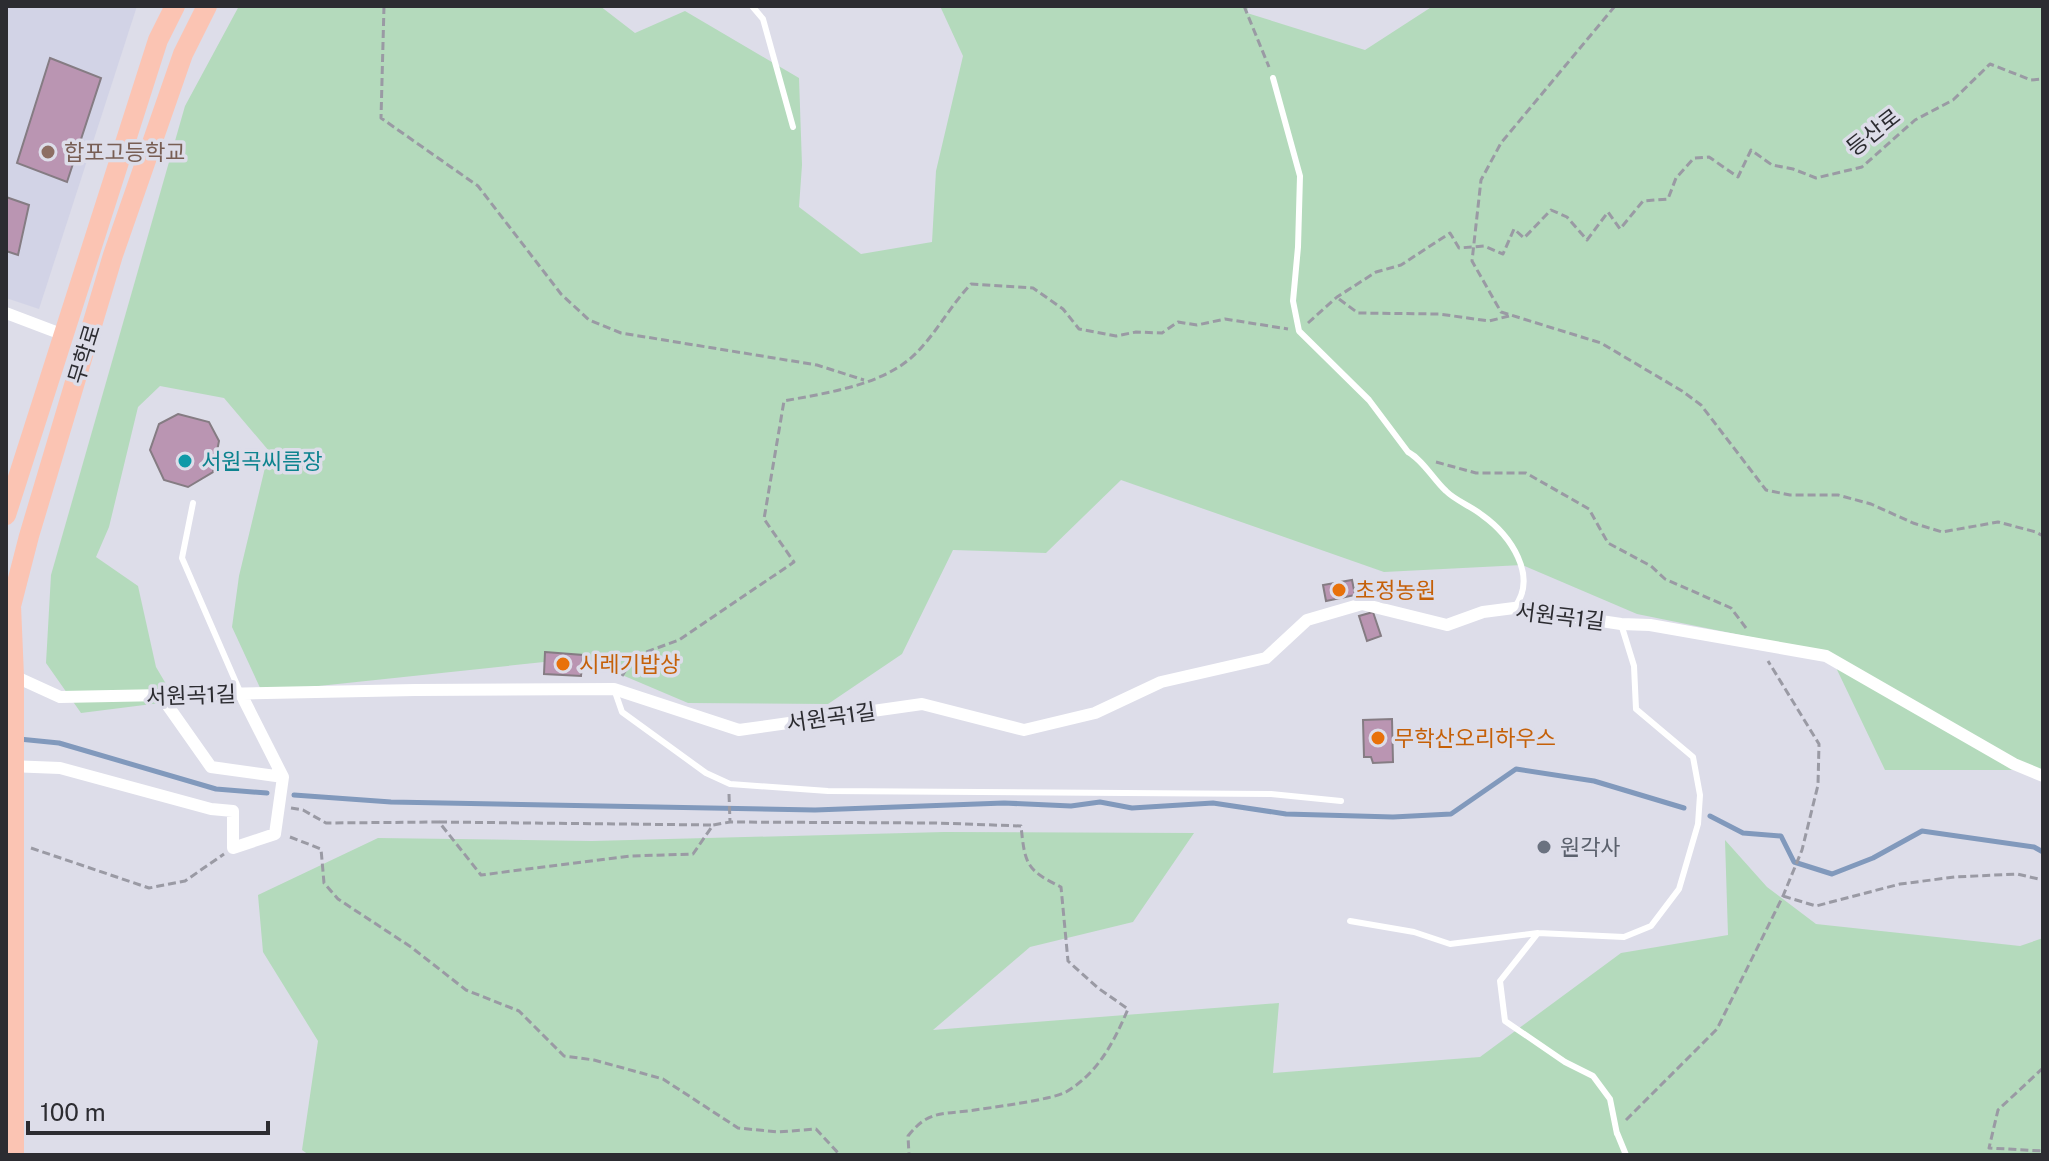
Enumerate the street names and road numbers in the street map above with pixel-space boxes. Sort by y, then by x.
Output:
street label: 등산로 [1841,103,1905,161]
street label: 무학로 [63,321,105,387]
street label: 서원곡1길 [1514,598,1606,634]
street label: 서원곡1길 [146,680,236,710]
street label: 서원곡1길 [785,698,877,736]

